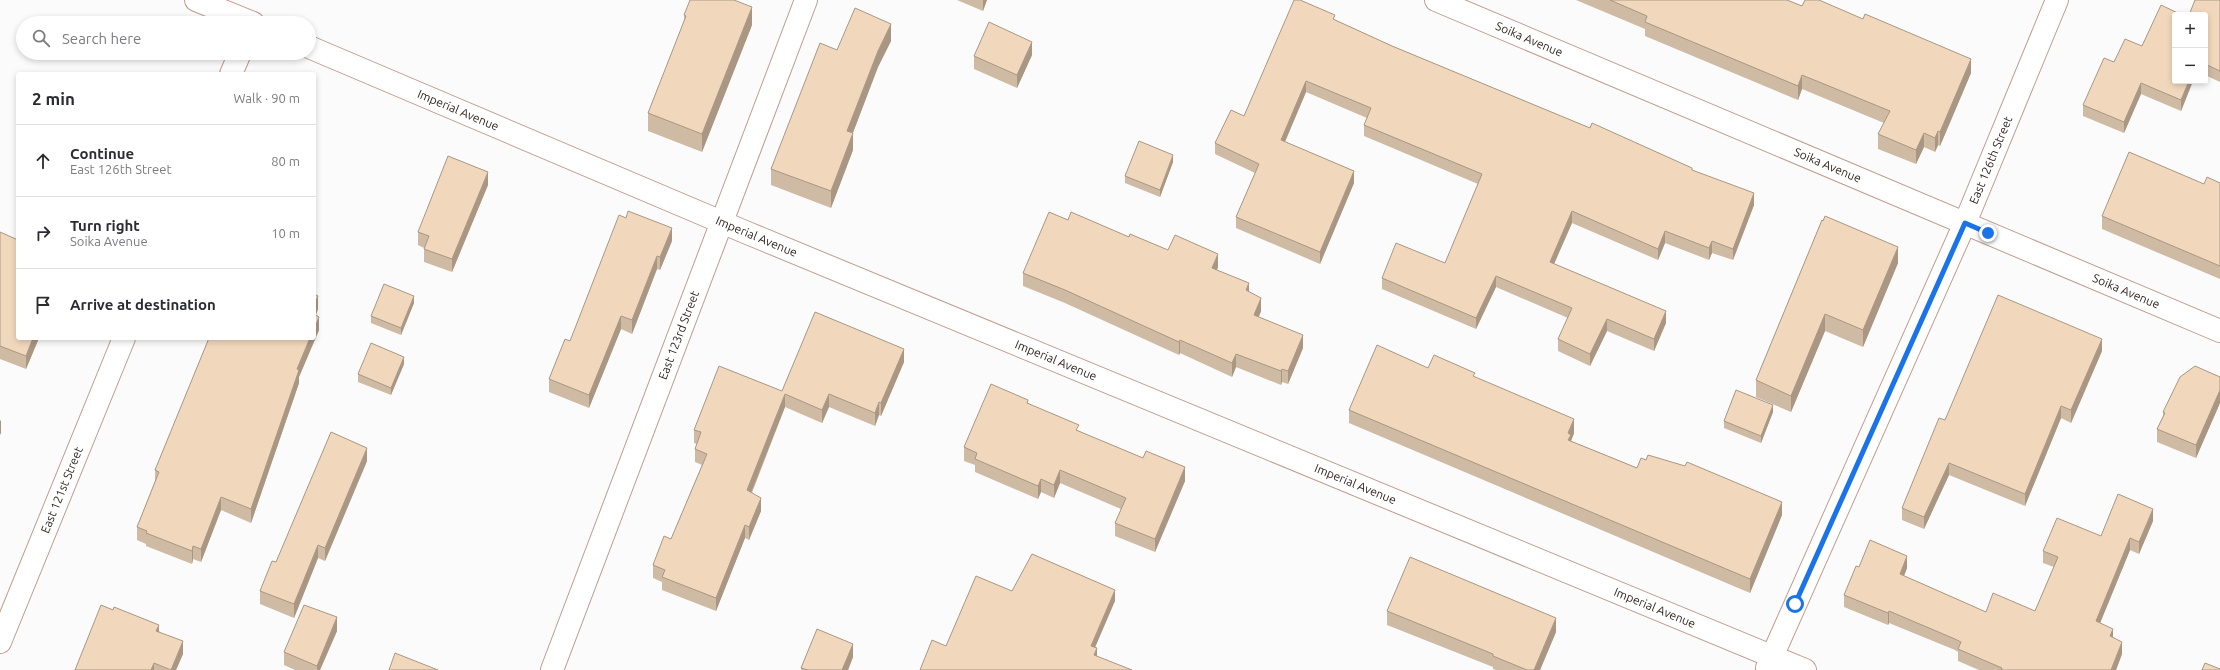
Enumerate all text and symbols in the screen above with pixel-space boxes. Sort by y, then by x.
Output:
map controls [2172,12,2208,84]
button: + [2172,12,2208,48]
search box [16,16,316,60]
street label: Soika Avenue [1494,19,1565,59]
icon: search [30,27,52,49]
text: Search here [62,30,141,47]
button: − [2172,48,2208,84]
street label: Imperial Avenue [416,87,501,133]
text: 2 min [32,89,75,108]
text: Walk · 90 m [234,91,300,105]
street label: East 126th Street [1967,114,2014,206]
text: Continue [70,145,134,162]
street label: Soika Avenue [1792,145,1863,185]
icon: ahead [32,150,54,172]
text: 80 m [271,154,300,168]
text: East 126th Street [70,162,172,176]
street label: Imperial Avenue [714,213,799,259]
text: Turn right [70,217,140,234]
icon: right [32,222,54,244]
route end [1979,224,1997,242]
text: 10 m [271,226,300,240]
text: Soika Avenue [70,234,148,248]
street label: Soika Avenue [2091,271,2162,311]
street label: East 123rd Street [656,289,701,381]
icon: arrive [32,294,54,316]
text: Arrive at destination [70,296,216,313]
street label: Imperial Avenue [1013,337,1099,383]
street label: East 121st Street [38,445,85,535]
street label: Imperial Avenue [1313,461,1398,506]
street label: Imperial Avenue [1612,585,1698,630]
route start [1786,595,1804,613]

